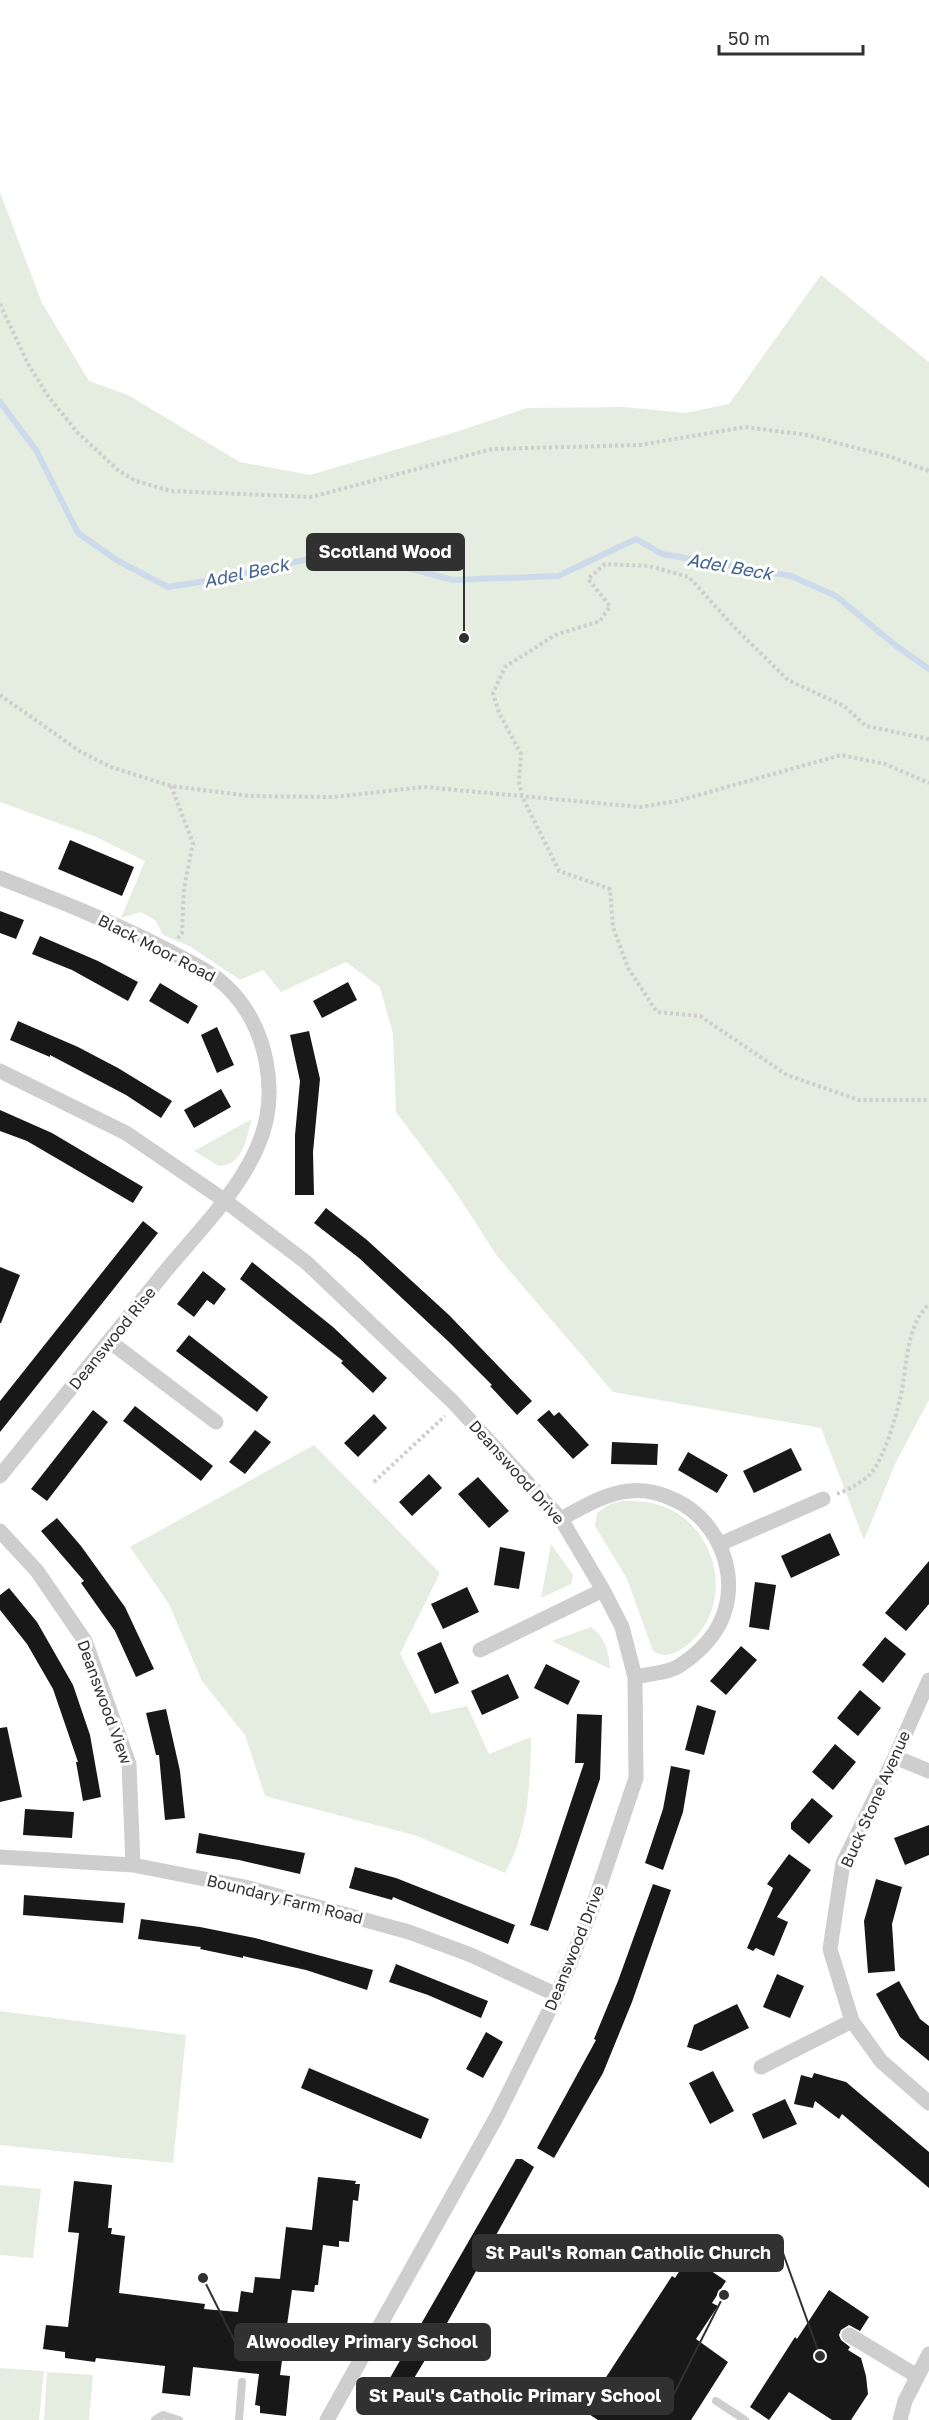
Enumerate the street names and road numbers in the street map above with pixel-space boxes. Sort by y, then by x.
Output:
street label: Black Moor Road [95,910,219,986]
street label: Deanswood Rise [64,1283,160,1393]
street label: Deanswood Drive [465,1416,569,1528]
street label: Deanswood View [73,1637,137,1767]
street label: Buck Stone Avenue [836,1727,914,1871]
street label: Boundary Farm Road [205,1870,365,1928]
street label: Deanswood Drive [540,1882,608,2014]

